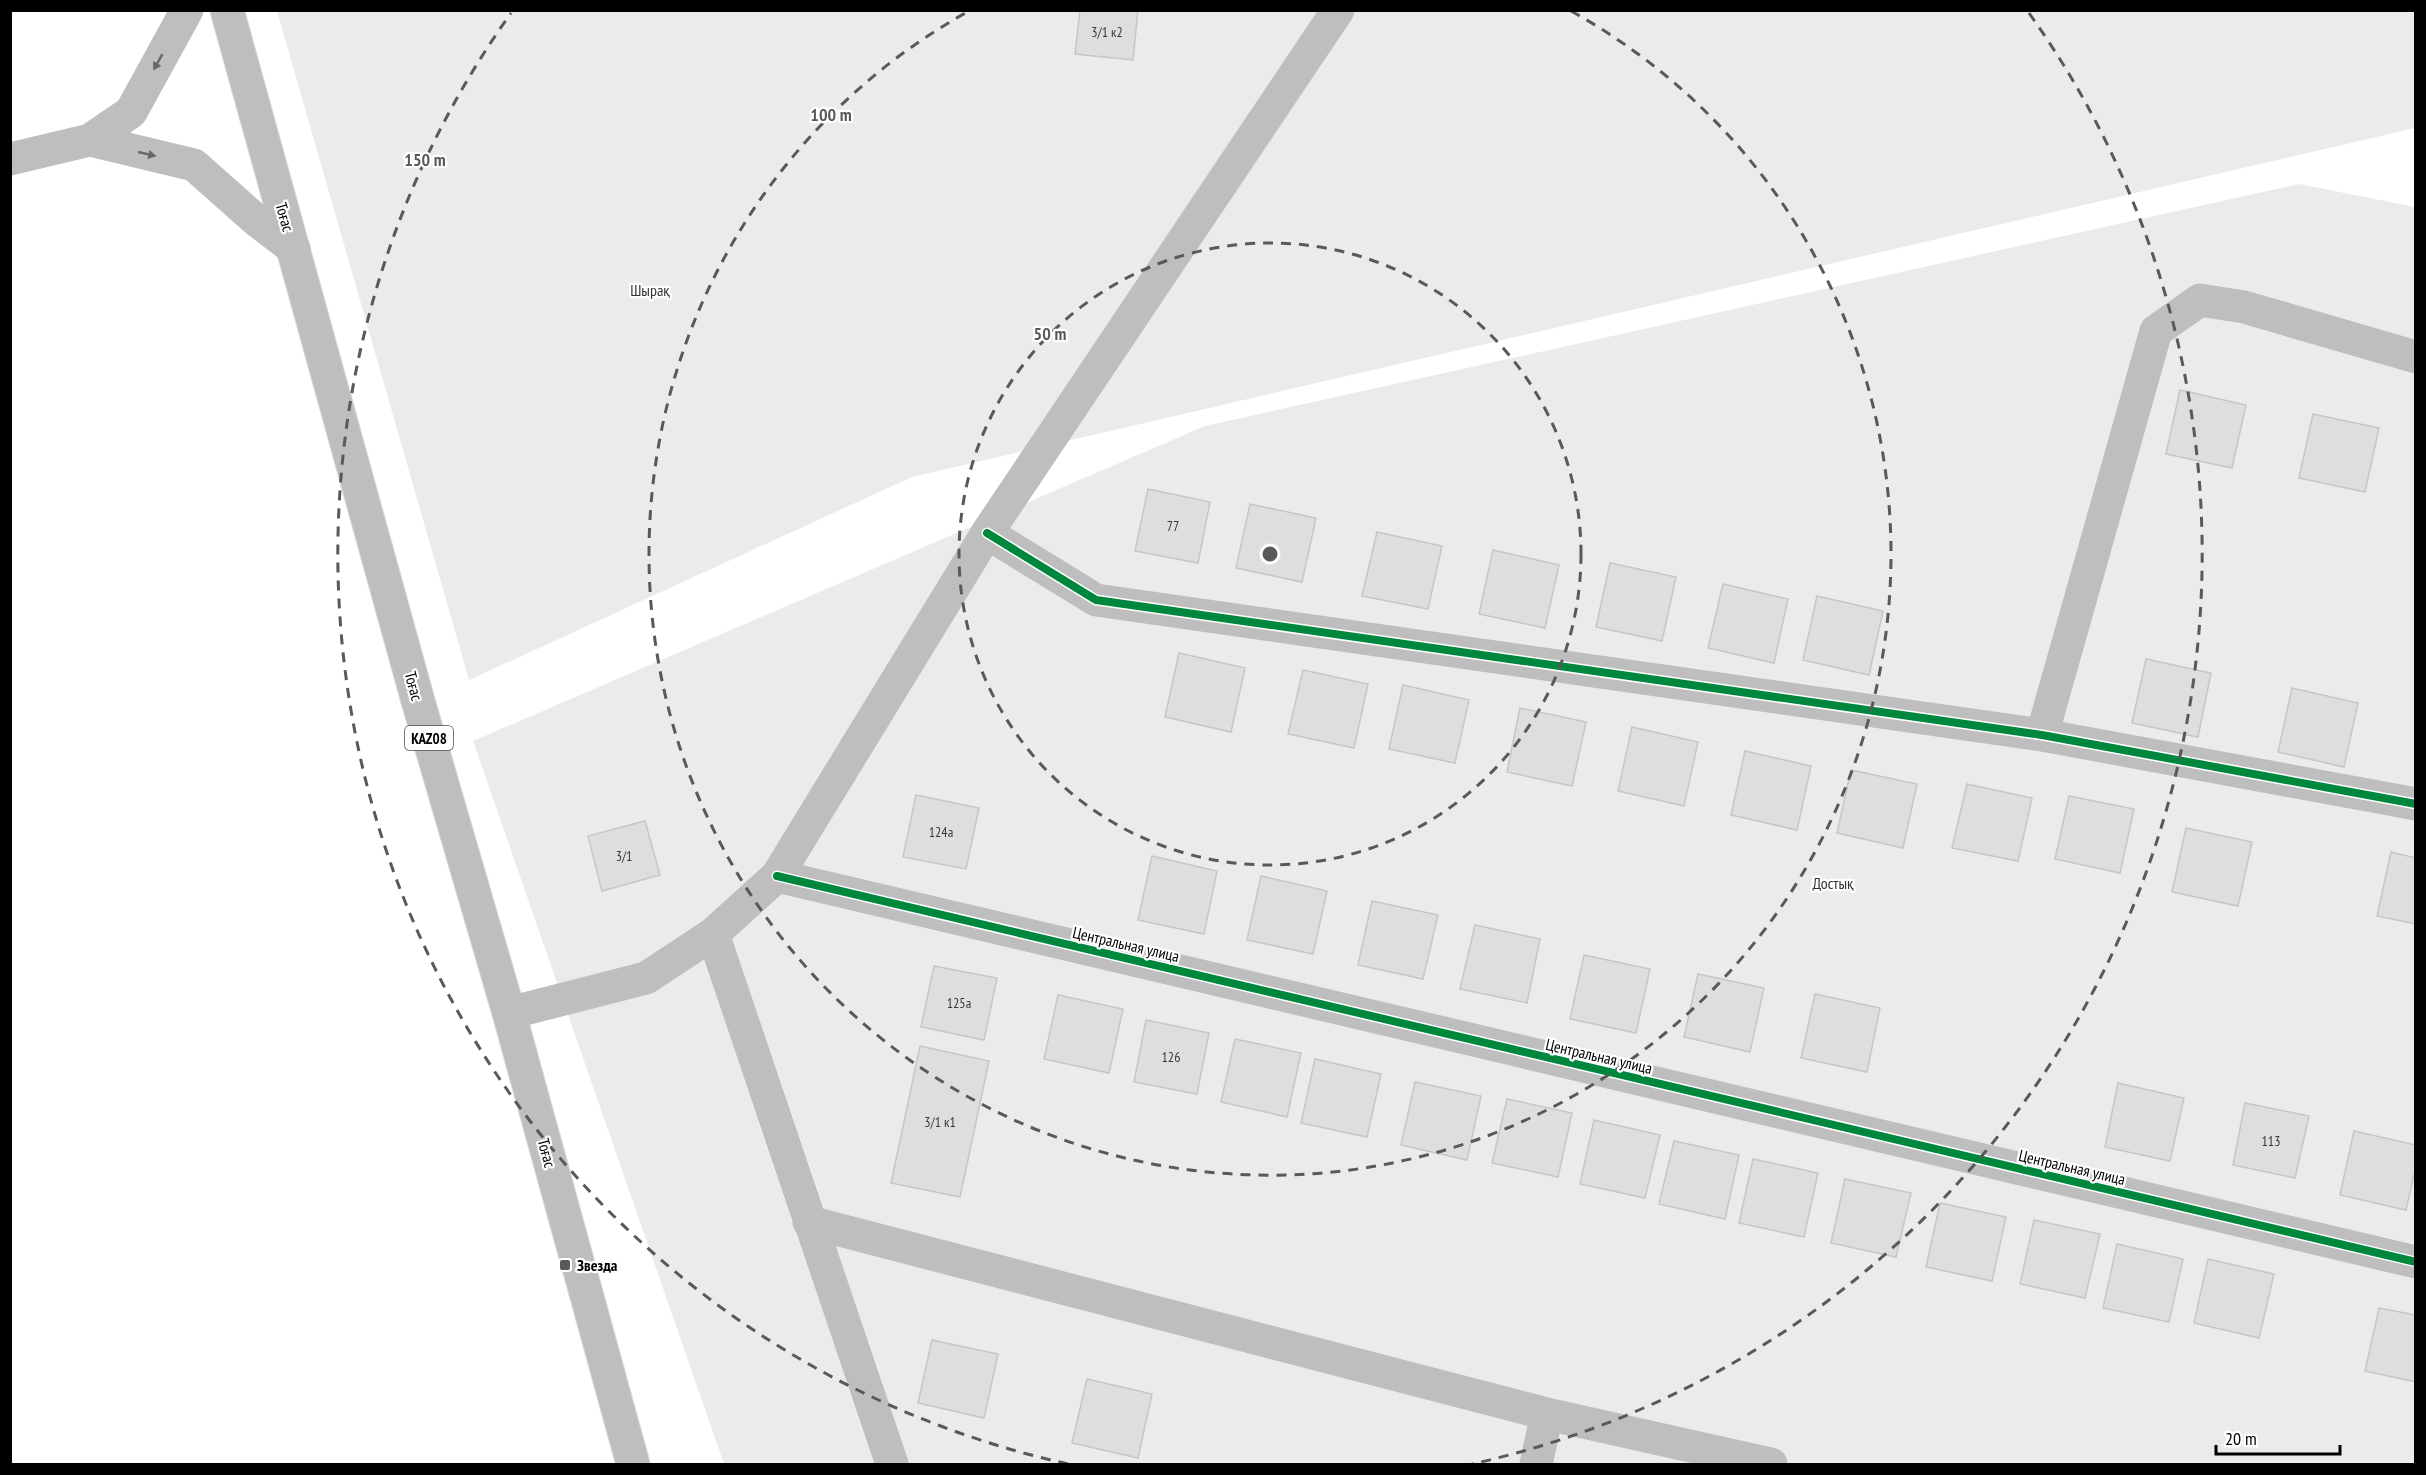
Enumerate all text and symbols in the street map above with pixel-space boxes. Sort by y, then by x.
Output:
house number: 3/1 к2 [1091,23,1123,41]
one-way arrow [154,53,164,70]
text: 100 m [810,103,852,126]
text: 150 m [404,148,446,171]
one-way arrow [137,149,156,159]
street label: Тоғас [271,200,299,234]
park label: Шырақ [630,280,670,300]
text: 50 m [1034,322,1066,345]
house number: 77 [1167,517,1179,535]
centre of rings [1260,544,1280,564]
street label: Тоғас [401,669,428,703]
road number: KAZ08 [405,726,453,750]
house number: 124а [929,823,953,841]
house number: 3/1 [616,847,632,865]
park label: Достық [1812,873,1854,893]
street label: Центральная улица [1071,922,1181,966]
house number: 125а [947,994,971,1012]
street label: Центральная улица [1544,1034,1654,1078]
house number: 126 [1162,1048,1180,1066]
house number: 3/1 к1 [924,1113,956,1131]
house number: 113 [2262,1132,2280,1150]
street label: Тоғас [534,1136,561,1170]
street label: Центральная улица [2017,1145,2127,1189]
place label: Звезда [577,1255,618,1275]
marker: Звезда [558,1258,572,1272]
scale bar [2216,1418,2340,1456]
text: 20 m [2225,1427,2257,1450]

